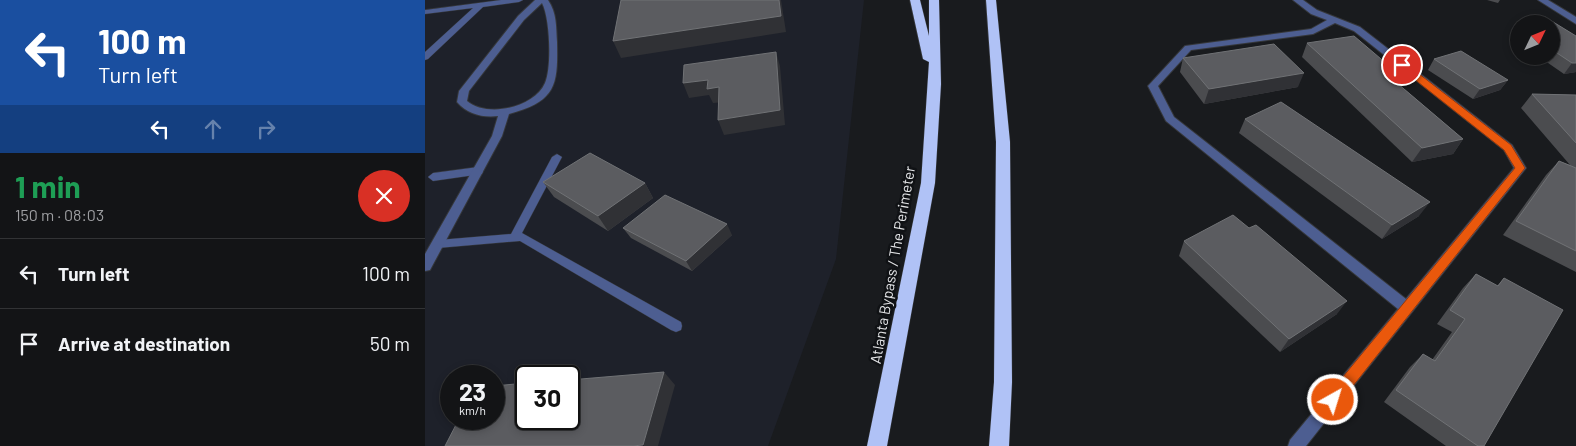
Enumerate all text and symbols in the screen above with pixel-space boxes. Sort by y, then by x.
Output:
north arrow [1510,15,1560,65]
map controls [1510,15,1560,65]
text: 100 m [98,19,187,61]
icon: left [15,20,80,85]
pin [1381,44,1423,86]
icon: arrive [1388,51,1416,79]
text: Turn left [98,61,178,87]
icon: left [146,115,174,143]
icon: ahead [199,115,227,143]
icon: right [252,115,280,143]
street label: Atlanta Bypass / The Perimeter [866,164,918,365]
text: 1 min [15,168,81,204]
button: close [358,170,410,222]
text: 150 m · 08:03 [15,205,104,224]
icon: left [15,260,43,288]
text: Turn left [58,262,129,285]
text: 100 m [362,262,410,285]
icon: arrive [15,330,43,358]
text: Arrive at destination [58,332,230,355]
text: 50 m [370,332,410,355]
speed limit sign: 30 [515,365,580,430]
position arrow [1306,373,1358,425]
text: 23 [459,376,486,406]
text: km/h [459,403,486,417]

